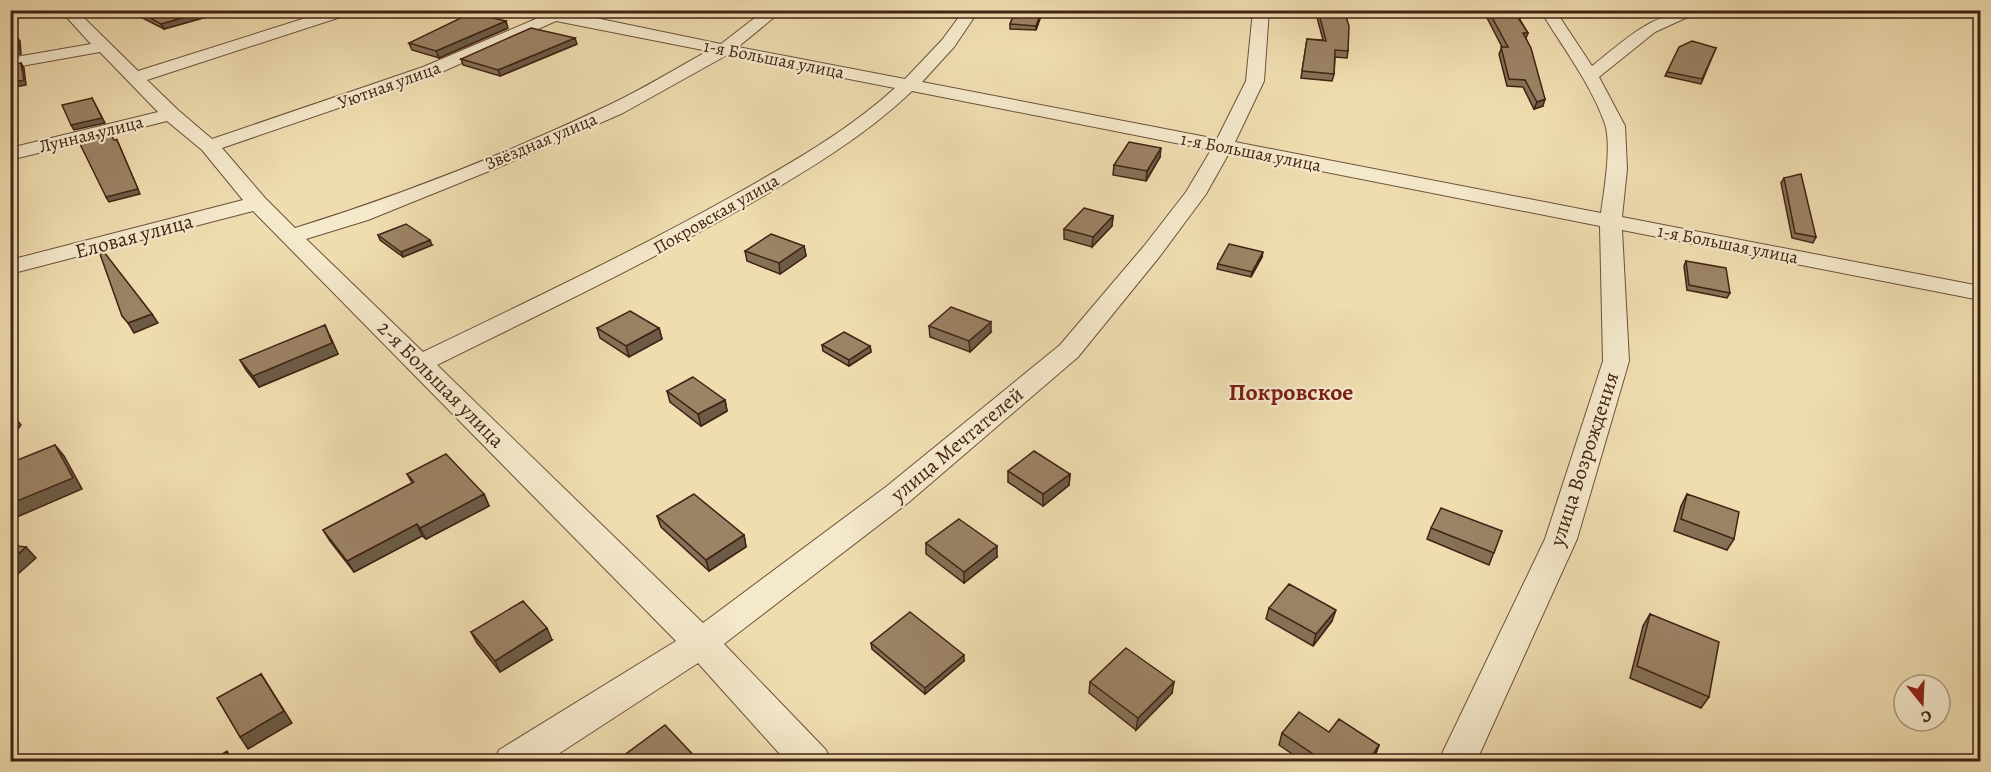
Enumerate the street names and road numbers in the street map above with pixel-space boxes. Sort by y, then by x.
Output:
street label: 1-я Большая улица [702,34,847,85]
street label: Уютная улица [334,55,444,115]
street label: Звёздная улица [481,106,601,175]
street label: Лунная улица [36,109,146,159]
street label: 1-я Большая улица [1179,127,1324,178]
street label: Покровская улица [649,168,784,260]
street label: Еловая улица [72,207,196,265]
street label: 1-я Большая улица [1656,219,1801,270]
street label: 2-я Большая улица [371,314,511,454]
street label: улица Возрождения [1542,368,1625,551]
street label: улица Мечтателей [884,380,1029,508]

